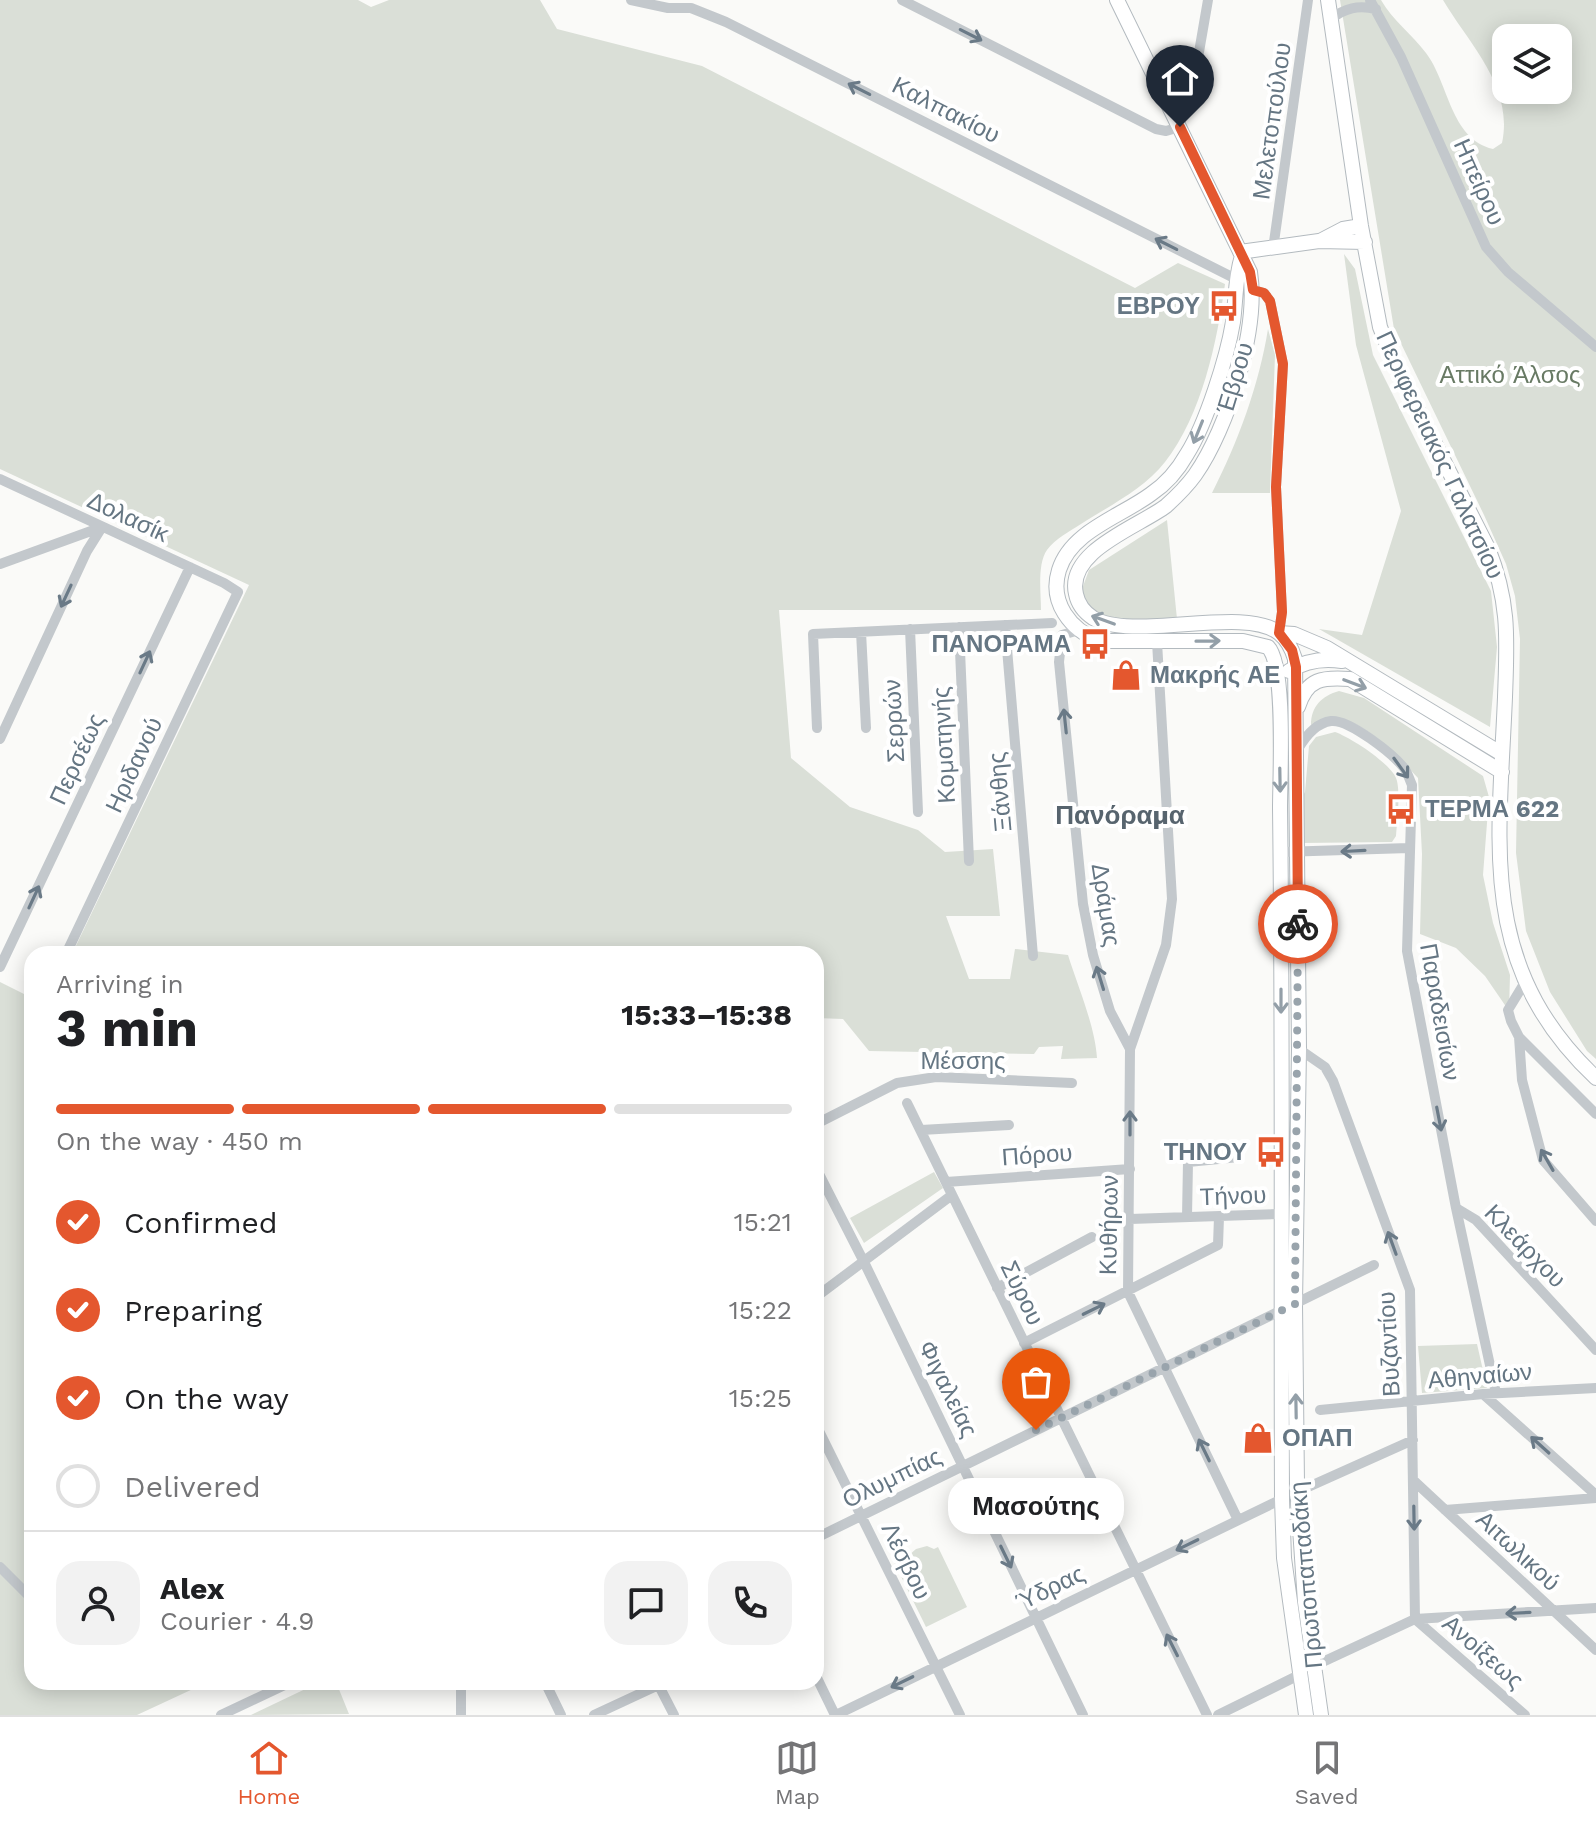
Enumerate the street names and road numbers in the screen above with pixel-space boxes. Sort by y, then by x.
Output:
street label: Μελετοπούλου [1247,41,1297,201]
street label: Καλπακίου [888,71,1004,149]
street label: Ηπείρου [1448,135,1510,229]
street label: Περιφερειακός Γαλατσίου [1370,327,1510,583]
street label: Έβρου [1211,339,1259,418]
street label: Δολασίκ [83,486,174,548]
street label: Σερρών [878,679,910,763]
street label: Κομοτηνής [927,686,961,804]
street label: Περσέως [44,709,110,809]
street label: Ηριδανού [100,713,168,817]
street label: Ξάνθης [983,751,1017,833]
street label: Δράμας [1086,861,1126,949]
street label: Παραδεισίων [1414,941,1466,1083]
street label: Μέσσης [920,1047,1006,1075]
street label: Πόρου [1001,1139,1073,1171]
street label: Κυθήρων [1094,1175,1124,1275]
street label: Τήνου [1199,1181,1267,1211]
street label: Κλεάρχου [1479,1199,1571,1293]
street label: Σύρου [994,1256,1050,1330]
street label: Βυζαντίου [1372,1291,1406,1397]
street label: Φιγαλείας [913,1336,983,1442]
street label: Αθηναίων [1427,1357,1533,1395]
street label: Ολυμπίας [838,1442,946,1514]
street label: Πρωτοπαπαδάκη [1284,1480,1328,1670]
street label: Αιτωλικού [1470,1505,1566,1597]
street label: Λέσβου [875,1518,937,1604]
street label: Ύδρας [1011,1559,1089,1617]
street label: Ανοίξεως [1437,1609,1529,1695]

